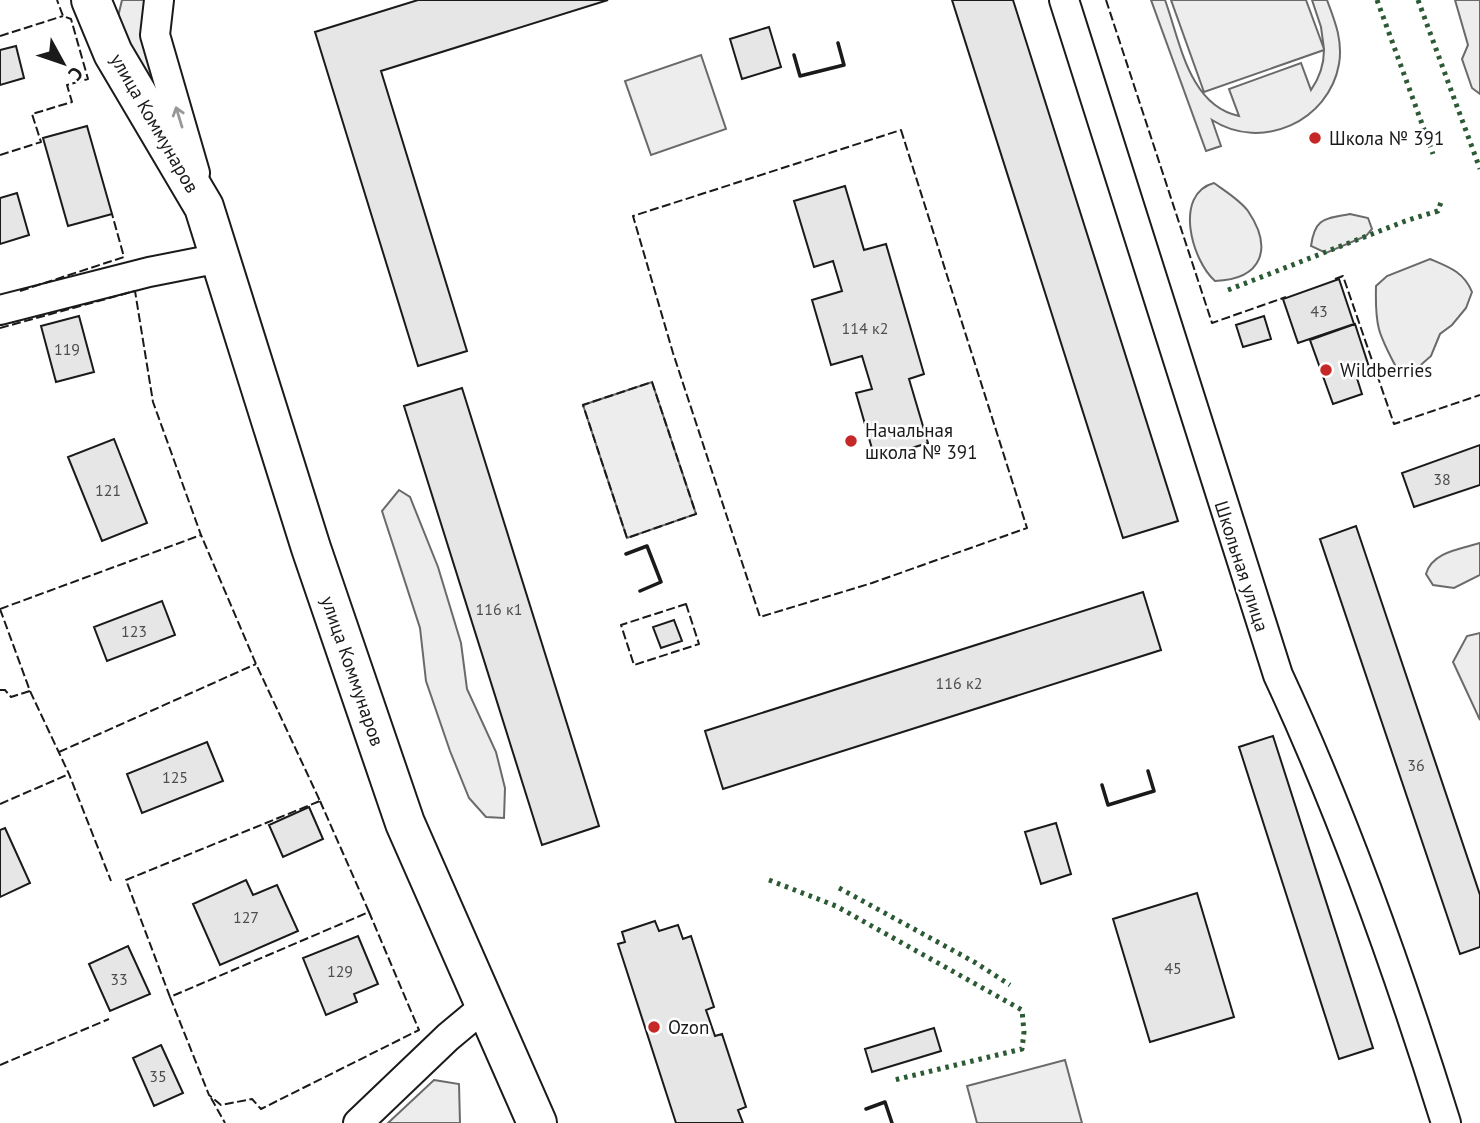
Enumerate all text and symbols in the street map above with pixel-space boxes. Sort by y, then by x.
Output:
north arrow [28,28,98,98]
street label: улица Коммунаров [105,49,205,197]
text: С [63,62,89,86]
one-way arrow [172,106,185,128]
place label: Школа № 391 [1329,126,1444,150]
marker: Школа № 391 [1307,130,1323,146]
house number: 43 [1310,301,1328,321]
house number: 114 к2 [842,318,888,338]
house number: 119 [54,339,80,359]
place label: Wildberries [1340,358,1432,382]
marker: Wildberries [1318,362,1334,378]
place label: Начальная школа № 391 [865,418,978,464]
marker: Начальная школа № 391 [843,433,859,449]
house number: 38 [1433,469,1451,489]
house number: 121 [95,480,121,500]
street label: Школьная улица [1210,498,1274,634]
street label: улица Коммунаров [316,593,390,749]
house number: 116 к1 [476,599,522,619]
house number: 123 [121,621,147,641]
house number: 116 к2 [936,673,982,693]
house number: 36 [1407,755,1425,775]
house number: 125 [162,767,188,787]
house number: 127 [233,907,259,927]
house number: 45 [1164,958,1182,978]
house number: 129 [327,961,353,981]
house number: 33 [110,969,128,989]
place label: Ozon [668,1015,709,1039]
marker: Ozon [646,1019,662,1035]
house number: 35 [149,1066,167,1086]

